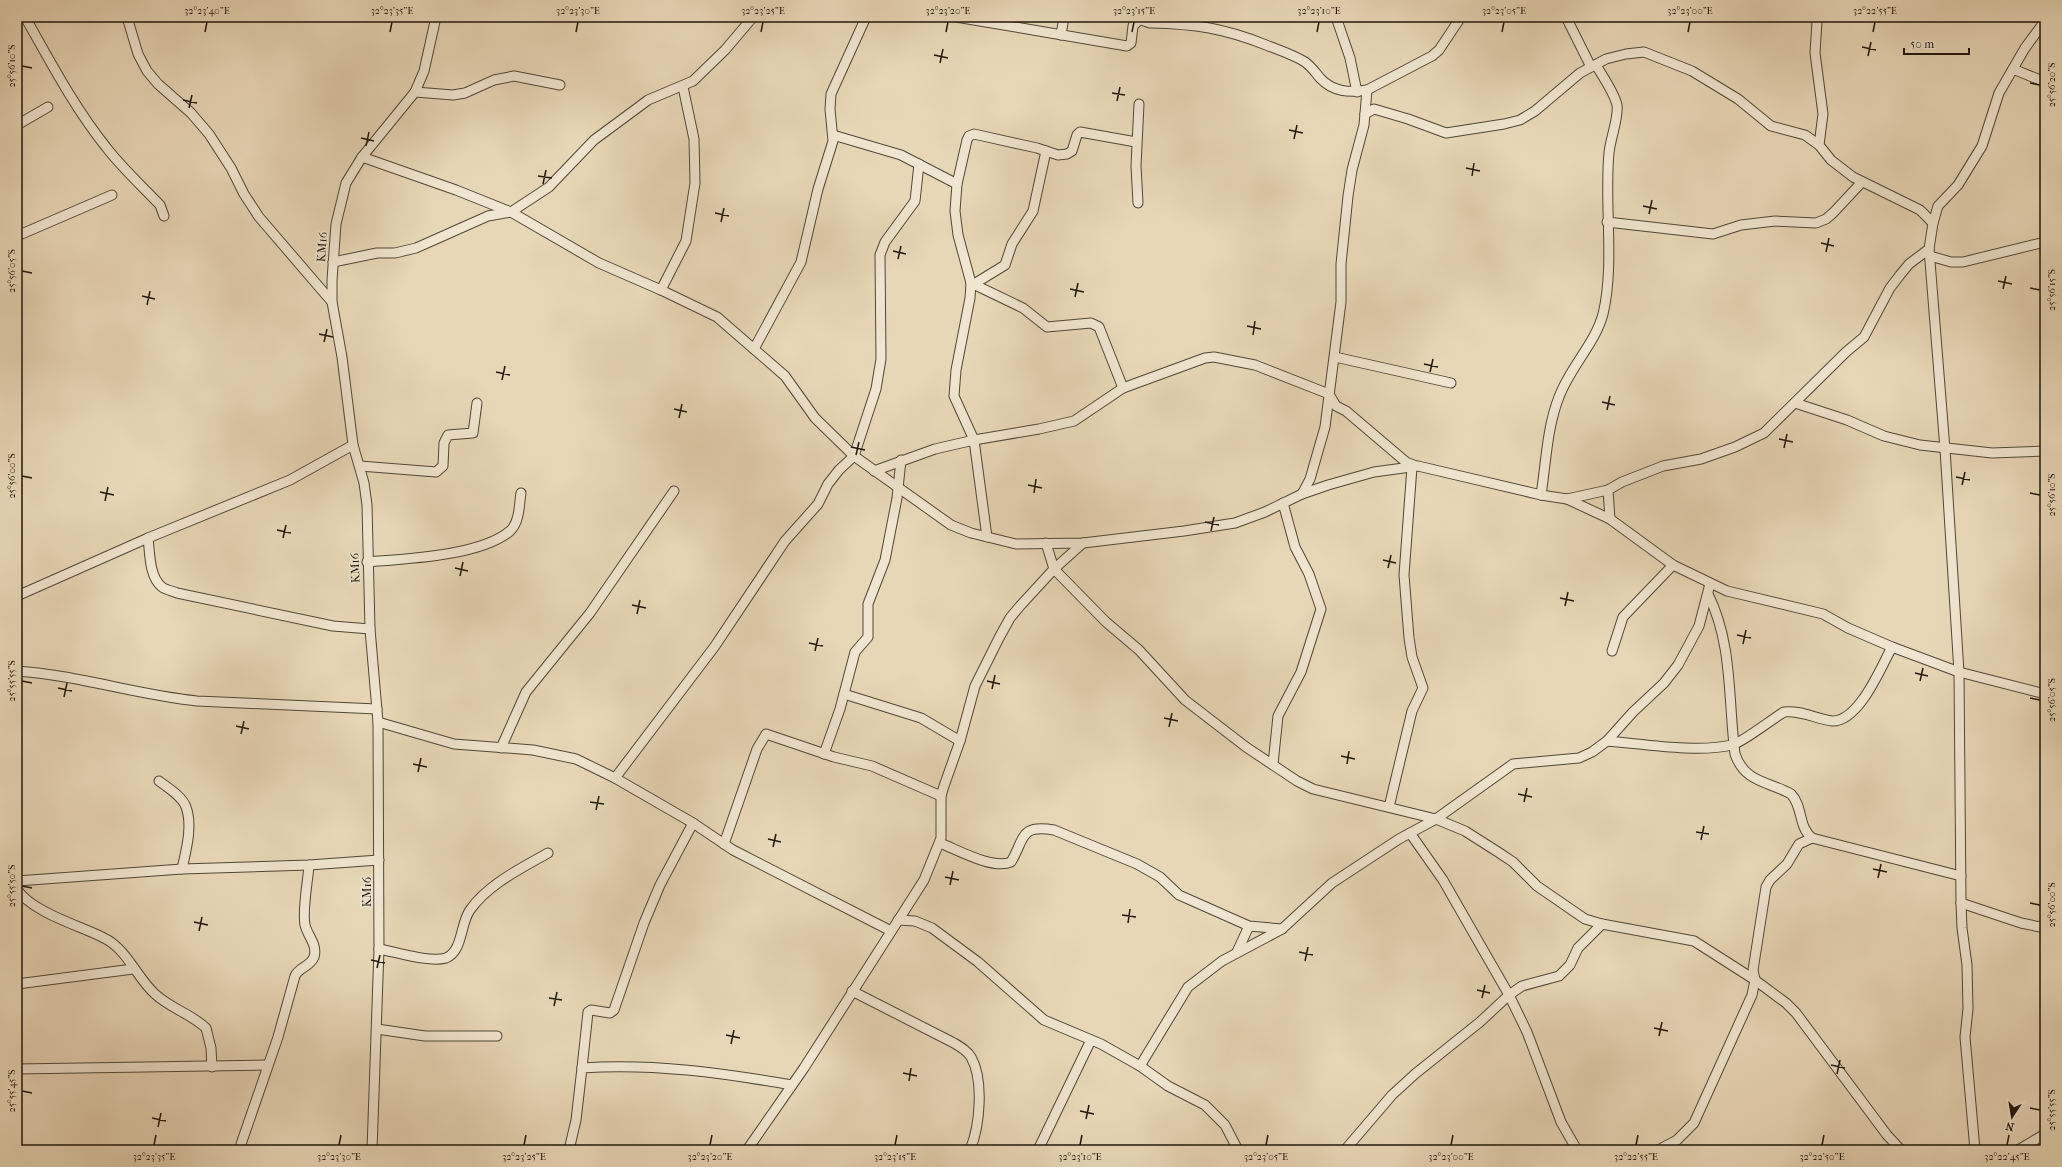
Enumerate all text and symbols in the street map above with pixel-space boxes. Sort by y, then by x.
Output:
text: 32°23'40"E [184,5,230,17]
text: 32°23'35"E [371,5,413,17]
text: 32°23'30"E [556,5,600,17]
text: 32°23'25"E [741,5,785,17]
text: 32°23'20"E [926,5,970,17]
text: 32°23'15"E [1113,5,1155,17]
text: 32°23'10"E [1297,5,1341,17]
text: 32°23'05"E [1482,5,1526,17]
text: 32°23'00"E [1667,5,1713,17]
text: 32°22'55"E [1853,5,1897,17]
scale bar [1904,30,1969,56]
text: 50 m [1910,37,1934,51]
text: 25°56'10"S [6,44,18,88]
text: 25°56'20"S [2046,63,2058,107]
street label: KM16 [314,231,330,263]
text: 25°56'05"S [6,249,18,293]
text: 25°56'15"S [2046,269,2058,311]
text: 25°56'00"S [6,453,18,499]
text: 25°56'10"S [2046,473,2058,517]
street label: KM16 [347,552,363,583]
text: 25°55'55"S [6,660,18,702]
text: 25°56'05"S [2046,678,2058,722]
text: 25°55'50"S [6,865,18,907]
street label: KM16 [360,876,374,907]
text: 25°56'00"S [2046,882,2058,928]
text: 25°55'45"S [6,1070,18,1112]
text: 25°55'55"S [2046,1089,2058,1131]
north arrow [1992,1097,2032,1137]
text: N [2004,1119,2015,1134]
text: 32°23'35"E [133,1151,175,1163]
text: 32°23'30"E [317,1151,361,1163]
text: 32°23'25"E [502,1151,546,1163]
text: 32°23'20"E [688,1151,732,1163]
text: 32°23'15"E [874,1151,916,1163]
text: 32°23'10"E [1058,1151,1102,1163]
text: 32°23'05"E [1244,1151,1288,1163]
text: 32°23'00"E [1428,1151,1474,1163]
text: 32°22'55"E [1614,1151,1658,1163]
text: 32°22'50"E [1799,1151,1845,1163]
text: 32°22'45"E [1984,1151,2030,1163]

